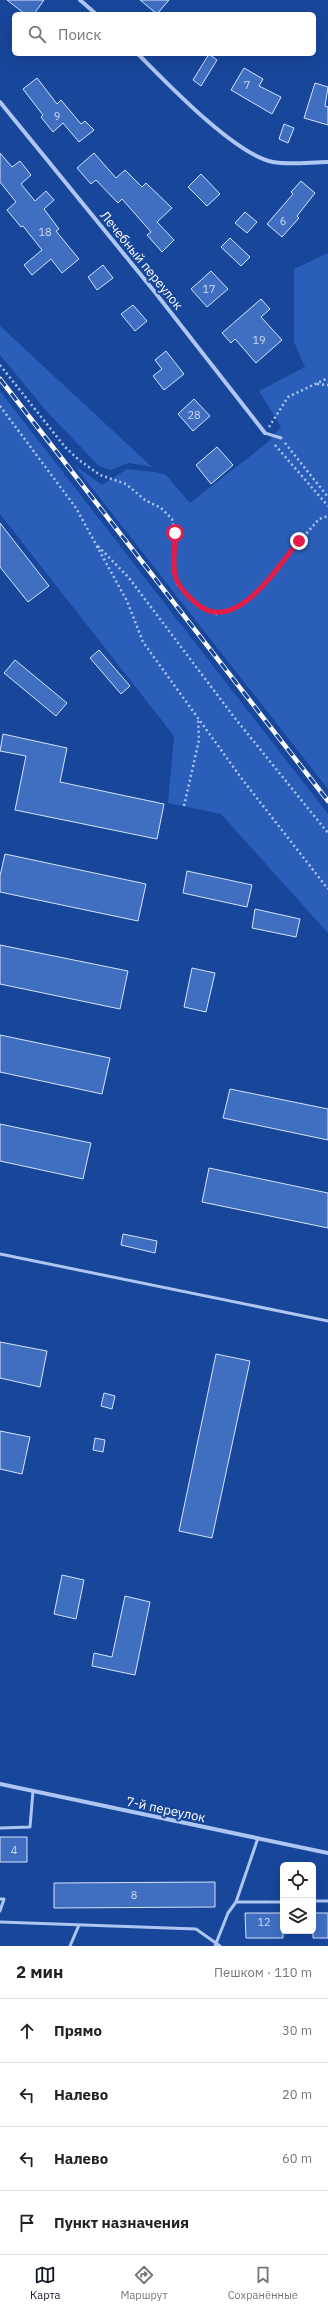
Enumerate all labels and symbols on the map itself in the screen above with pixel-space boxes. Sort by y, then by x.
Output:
house number: 7 [244,78,250,92]
house number: 9 [54,109,60,123]
street label: Лечебный переулок [96,207,187,313]
house number: 6 [280,214,286,228]
house number: 18 [38,225,52,239]
house number: 17 [202,282,216,296]
house number: 19 [252,333,266,347]
house number: 28 [187,408,201,422]
route start [166,524,184,542]
route end [290,532,308,550]
street label: 7-й переулок [125,1793,207,1826]
house number: 4 [11,1843,18,1857]
house number: 8 [131,1888,137,1902]
house number: 12 [257,1915,271,1929]

